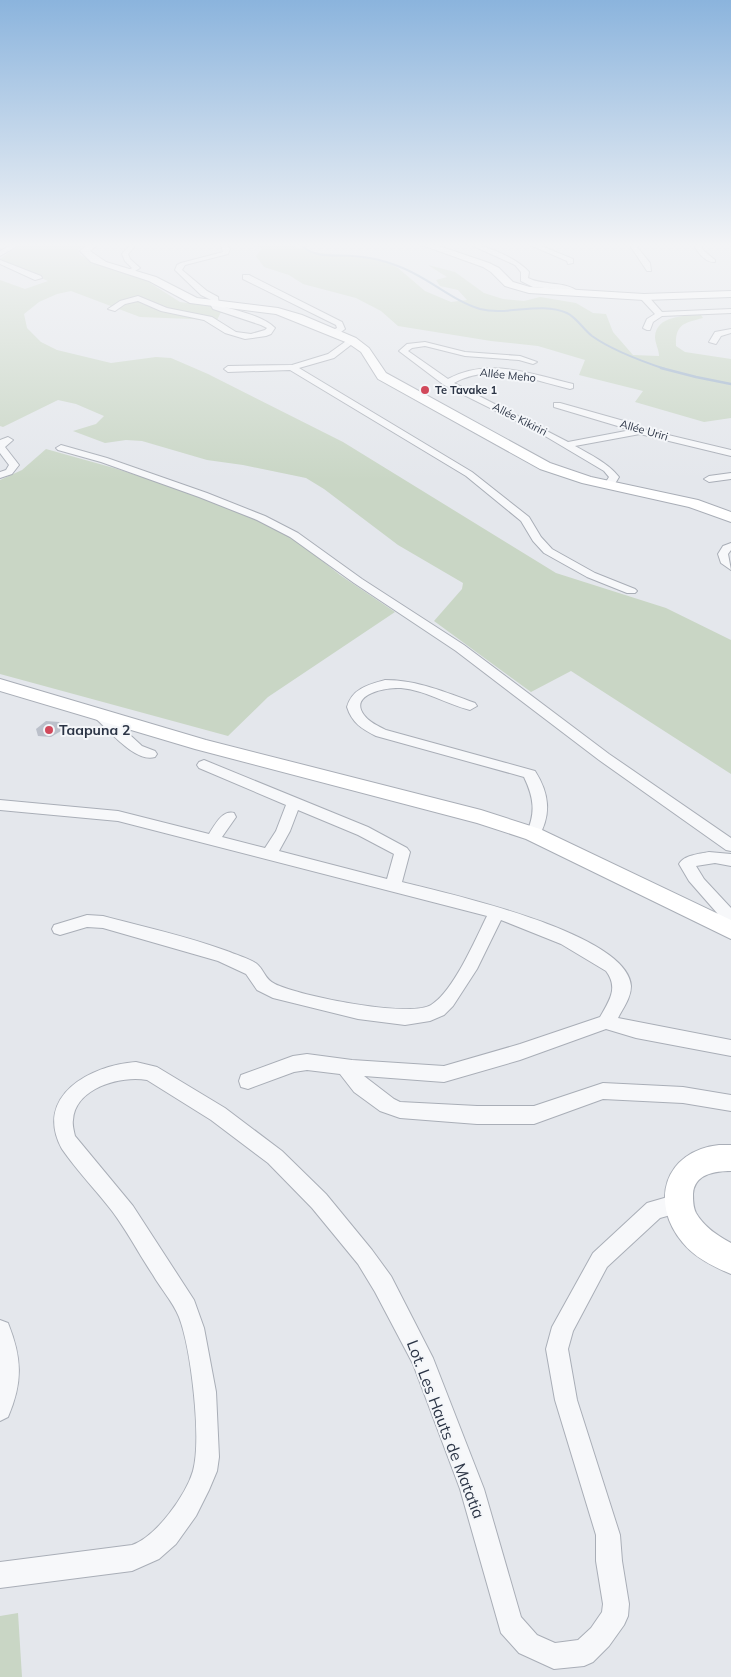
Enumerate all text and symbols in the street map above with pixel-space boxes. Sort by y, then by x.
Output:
street label: Allée Meho [479,365,537,385]
place label: Te Tavake 1 [435,383,497,397]
marker: Te Tavake 1 [419,384,431,396]
street label: Allée Kikiriri [490,399,550,439]
street label: Allée Uriri [618,416,670,444]
place label: Taapuna 2 [59,721,130,739]
marker: Taapuna 2 [43,724,55,736]
street label: Lot. Les Hauts de Matatia [403,1337,489,1521]

